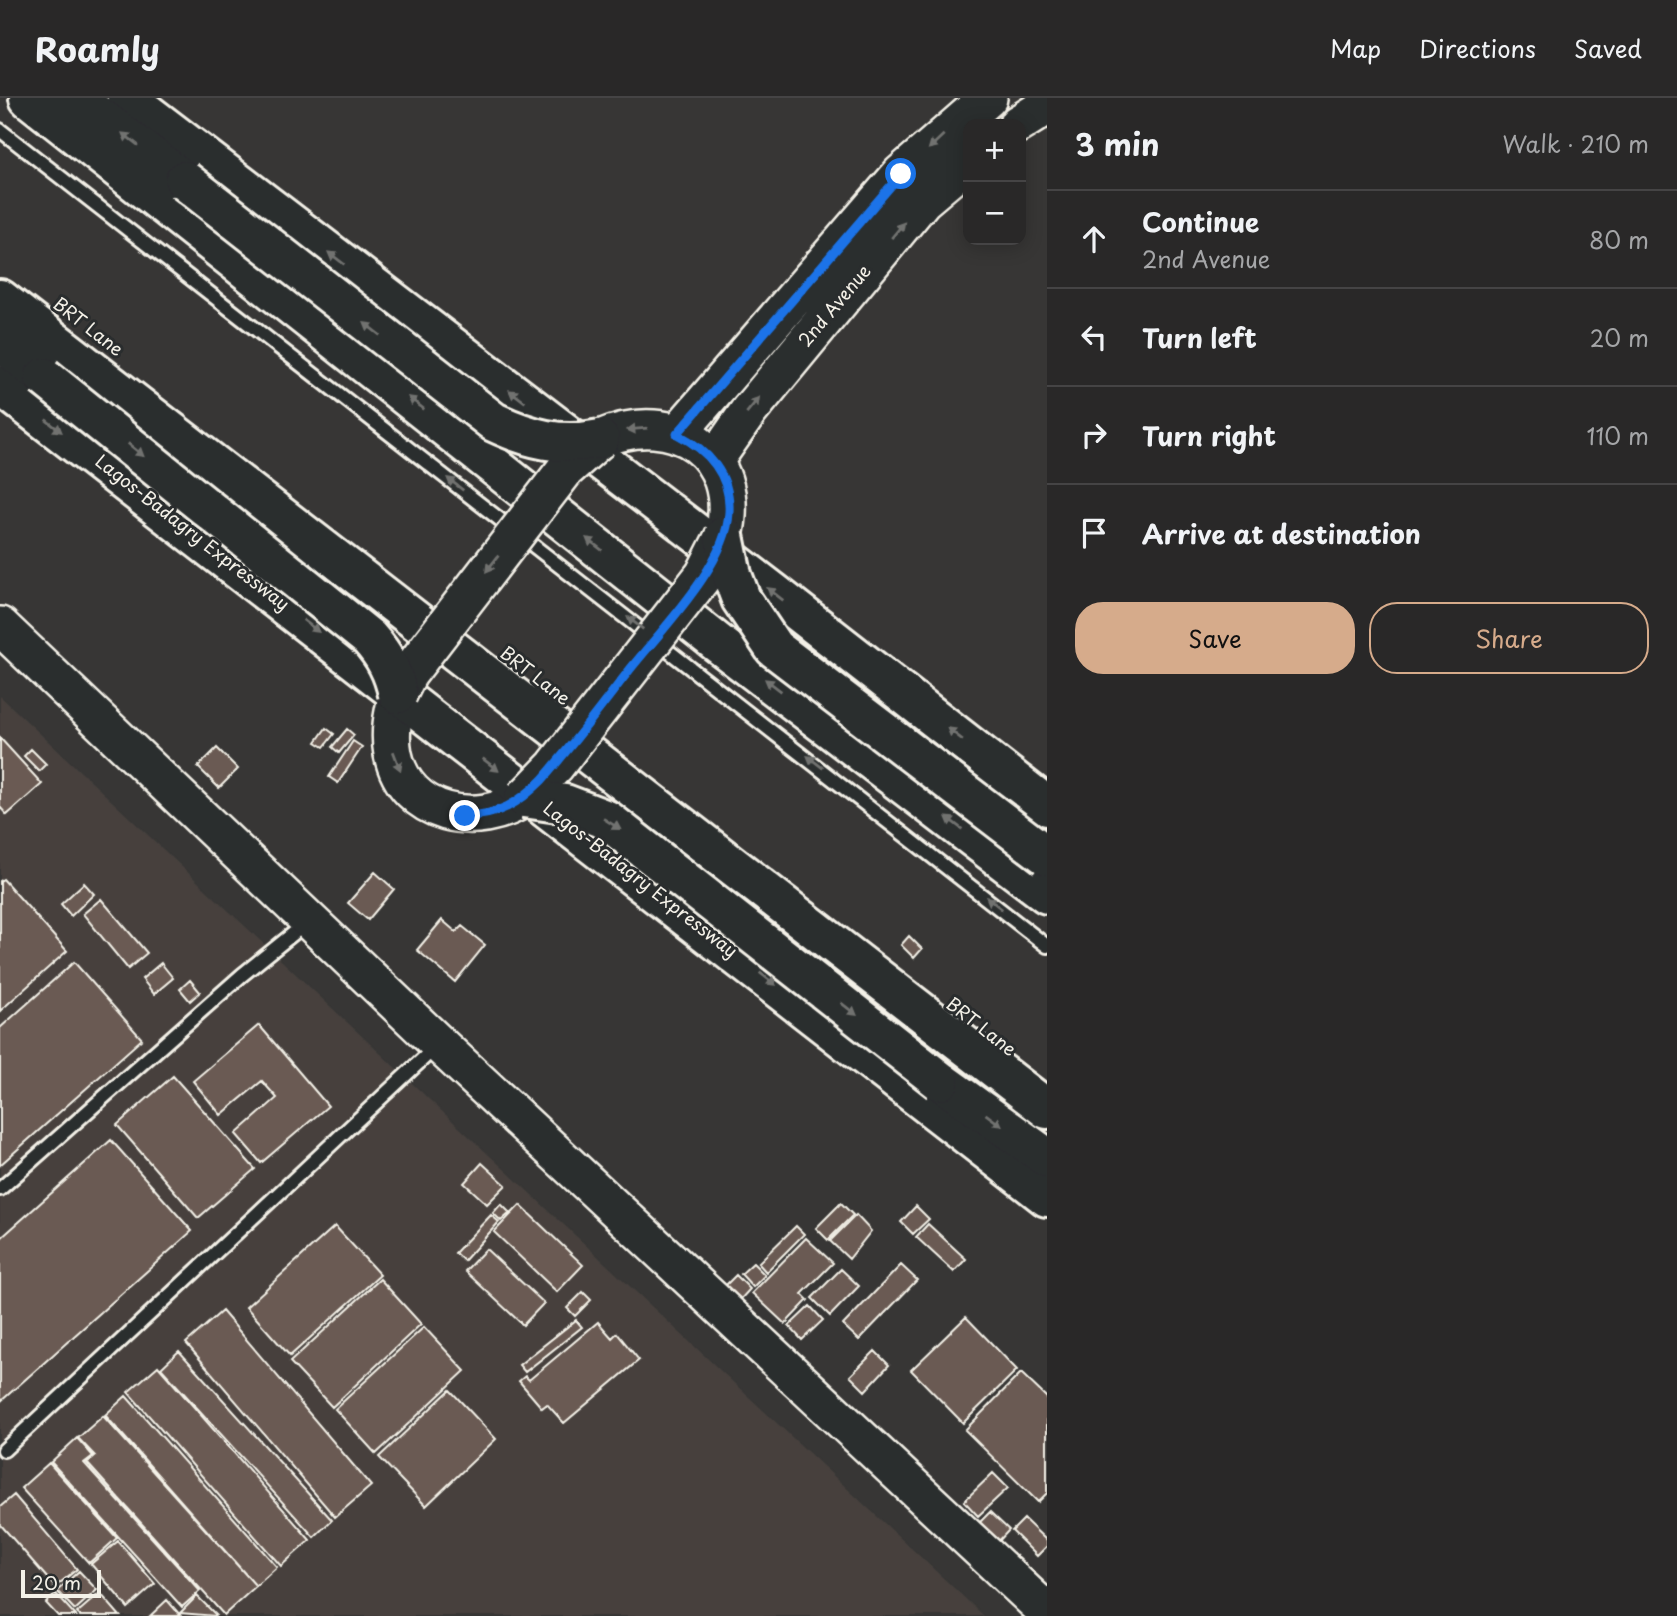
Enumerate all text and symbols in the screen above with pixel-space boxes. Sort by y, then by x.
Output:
text: Roamly [35,23,160,73]
text: Map [1330,30,1381,66]
text: Directions [1419,30,1536,66]
text: Saved [1574,30,1642,66]
map controls [963,119,1026,245]
button: + [963,119,1026,182]
text: 3 min [1075,121,1160,166]
text: Walk · 210 m [1502,126,1649,161]
one-way arrow [121,132,139,147]
one-way arrow [927,134,945,150]
route start [885,158,916,189]
button: − [963,182,1026,245]
text: Continue [1142,202,1259,241]
icon: ahead [1075,220,1113,258]
one-way arrow [891,221,906,239]
text: 80 m [1589,222,1649,257]
text: 2nd Avenue [1142,241,1270,276]
one-way arrow [327,251,345,265]
street label: 2nd Avenue [791,258,877,352]
street label: BRT Lane [48,290,130,362]
icon: left [1075,318,1113,356]
text: Turn left [1142,318,1257,357]
text: 20 m [1590,320,1649,355]
one-way arrow [363,321,381,336]
one-way arrow [508,389,526,404]
one-way arrow [407,396,425,411]
one-way arrow [746,397,761,415]
icon: right [1075,416,1113,454]
text: Turn right [1142,416,1276,455]
text: 110 m [1587,418,1649,453]
one-way arrow [45,419,63,433]
one-way arrow [626,424,648,435]
one-way arrow [126,443,144,458]
street label: Lagos-Badagry Expressway [90,447,296,616]
one-way arrow [446,478,464,492]
icon: arrive [1075,514,1113,552]
text: Arrive at destination [1142,514,1421,553]
one-way arrow [586,537,604,552]
one-way arrow [484,555,499,573]
one-way arrow [767,587,784,602]
button: Save [1075,602,1355,674]
button: Share [1369,602,1649,674]
one-way arrow [626,617,644,631]
one-way arrow [302,618,320,633]
street label: BRT Lane [495,639,577,711]
one-way arrow [764,678,782,692]
one-way arrow [946,727,964,742]
one-way arrow [392,750,403,771]
one-way arrow [806,756,824,770]
one-way arrow [482,758,500,772]
street label: Lagos-Badagry Expressway [538,794,744,963]
route end [449,800,480,831]
one-way arrow [945,816,963,830]
one-way arrow [603,817,621,831]
one-way arrow [985,896,1003,911]
one-way arrow [758,972,776,987]
street label: BRT Lane [941,990,1023,1062]
one-way arrow [841,1001,858,1016]
one-way arrow [985,1112,1003,1126]
scale bar [21,1567,102,1599]
text: 20 m [32,1568,81,1596]

